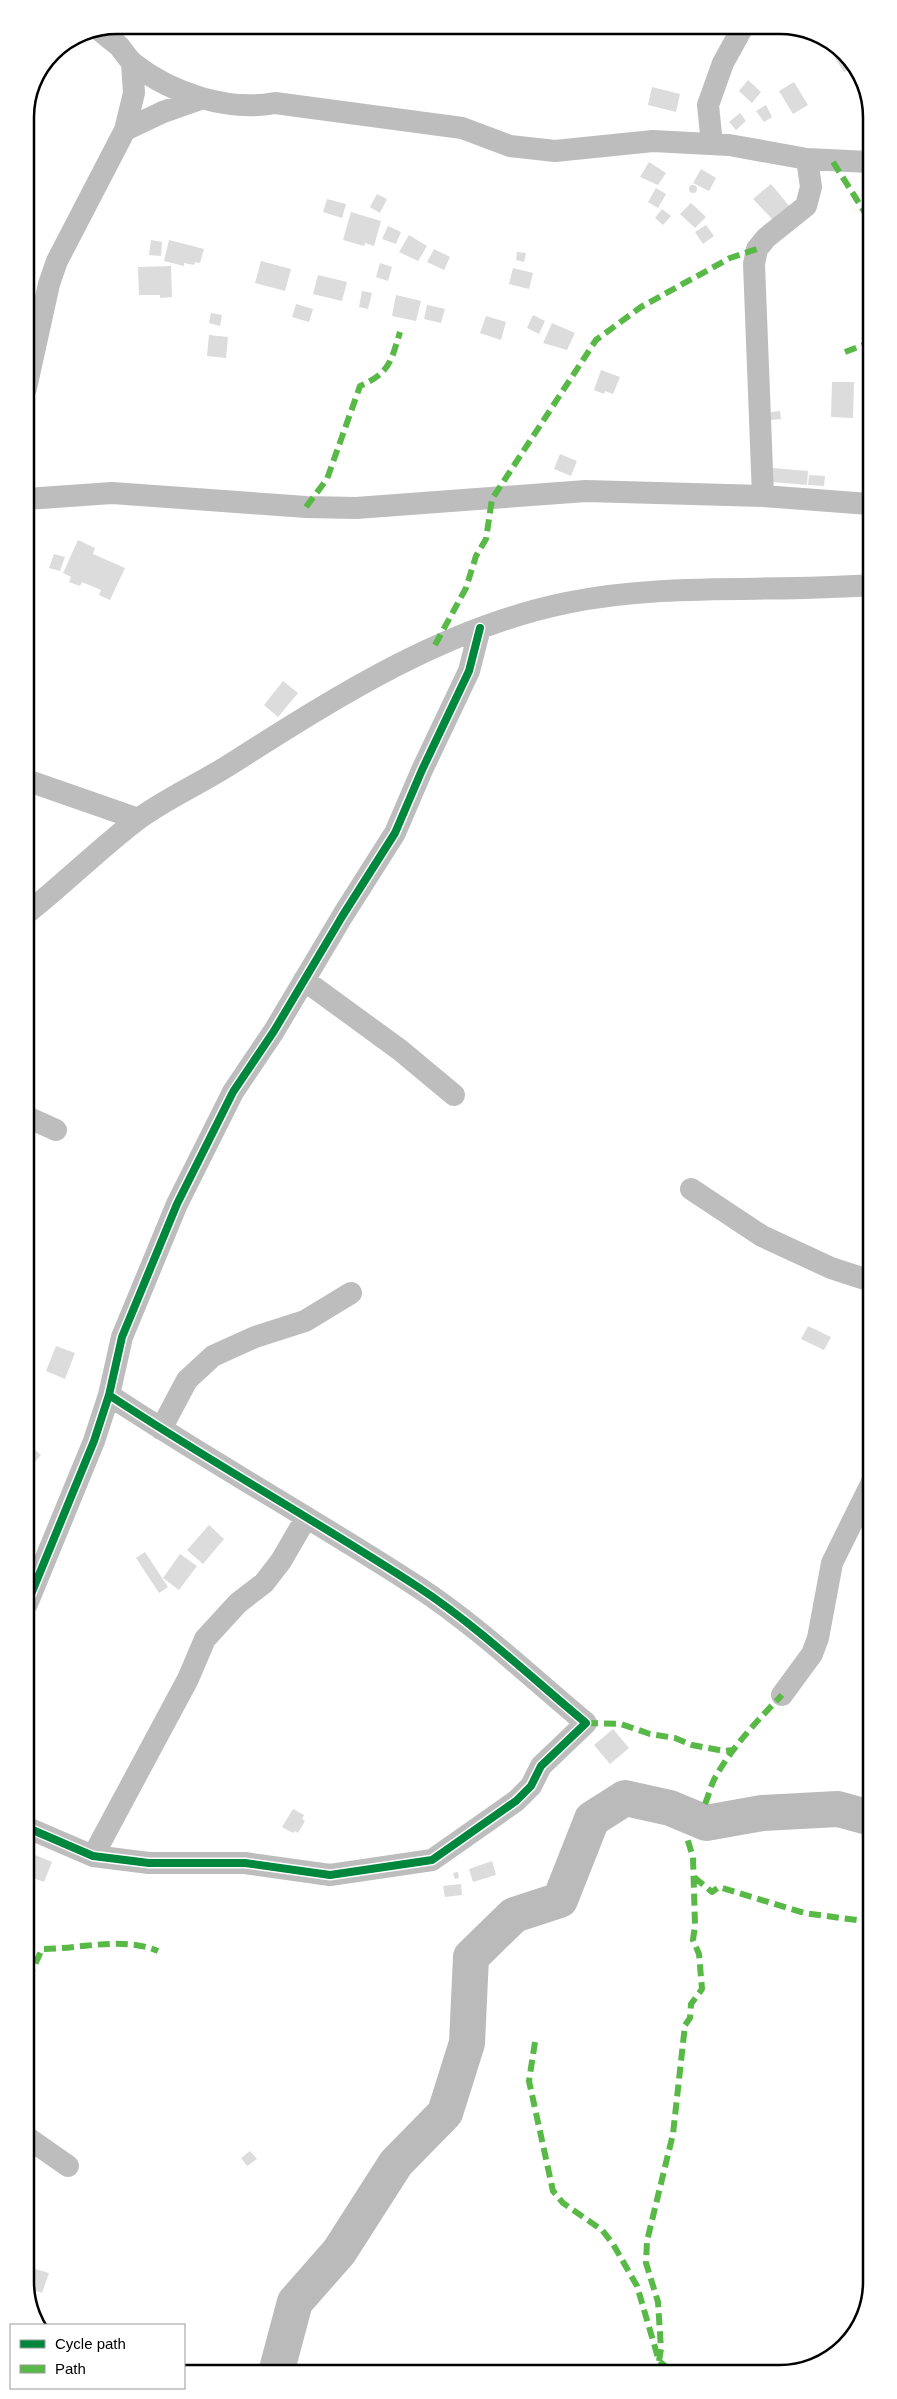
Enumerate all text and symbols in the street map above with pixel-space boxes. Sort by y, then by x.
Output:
legend [10,2324,185,2389]
text: Cycle path [55,2335,126,2352]
text: Path [55,2360,86,2377]

